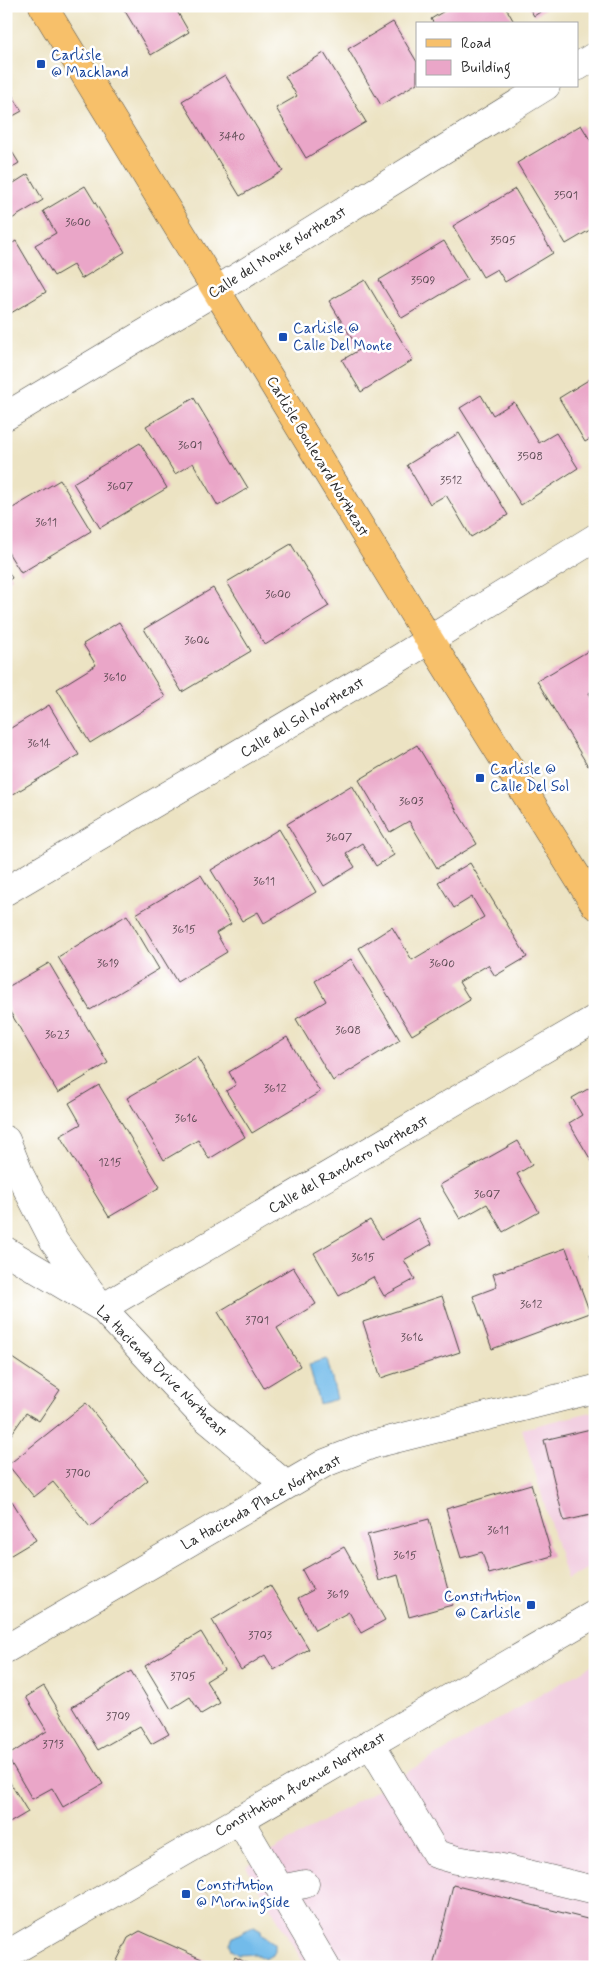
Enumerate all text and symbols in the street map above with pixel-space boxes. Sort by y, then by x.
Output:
legend [416,22,578,88]
text: Road [461,34,491,54]
place label: Carlisle @ Mackland [51,46,128,83]
marker: Carlisle @ Mackland [35,58,47,70]
text: Building [461,58,511,79]
house number: 3440 [219,129,246,145]
house number: 3501 [554,188,578,204]
street label: Calle del Monte Northeast [205,202,351,304]
house number: 3600 [65,215,91,231]
house number: 3505 [490,233,516,249]
house number: 3509 [411,273,436,289]
place label: Carlisle @ Calle Del Monte [293,319,392,356]
marker: Carlisle @ Calle Del Monte [277,331,289,343]
street label: Carlisle Boulevard Northeast [261,373,373,541]
house number: 3601 [178,438,202,454]
house number: 3508 [517,449,543,465]
house number: 3512 [440,473,462,489]
house number: 3607 [107,479,133,495]
house number: 3611 [35,515,57,531]
house number: 3600 [265,587,291,603]
house number: 3606 [184,633,210,649]
house number: 3610 [103,670,127,686]
street label: Calle del Sol Northeast [237,673,369,763]
house number: 3614 [27,736,51,752]
place label: Carlisle @ Calle Del Sol [490,760,569,797]
marker: Carlisle @ Calle Del Sol [474,772,486,784]
house number: 3603 [399,794,424,810]
house number: 3607 [326,830,352,846]
house number: 3611 [253,874,275,890]
house number: 3615 [172,922,196,938]
house number: 3619 [97,956,119,972]
house number: 3600 [429,956,455,972]
house number: 3608 [335,1023,361,1039]
house number: 3623 [45,1027,70,1043]
house number: 3612 [264,1081,286,1097]
house number: 3616 [175,1111,197,1127]
street label: Calle del Ranchero Northeast [265,1111,433,1219]
house number: 1215 [98,1155,122,1171]
house number: 3607 [474,1187,500,1203]
house number: 3615 [351,1250,375,1266]
house number: 3612 [520,1297,542,1313]
street label: La Hacienda Drive Northeast [91,1302,232,1442]
house number: 3701 [245,1313,269,1329]
house number: 3616 [401,1330,423,1346]
street label: La Hacienda Place Northeast [178,1450,346,1555]
house number: 3700 [65,1466,91,1482]
house number: 3611 [487,1523,509,1539]
house number: 3615 [393,1548,417,1564]
house number: 3619 [327,1587,349,1603]
place label: Constitution @ Carlisle [444,1587,521,1624]
marker: Constitution @ Carlisle [525,1599,537,1611]
house number: 3703 [248,1628,273,1644]
house number: 3705 [170,1669,196,1685]
house number: 3709 [106,1709,130,1725]
street label: Constitution Avenue Northeast [211,1727,390,1842]
house number: 3713 [42,1737,64,1753]
place label: Constitution @ Morningside [196,1876,290,1914]
marker: Constitution @ Morningside [180,1888,192,1900]

